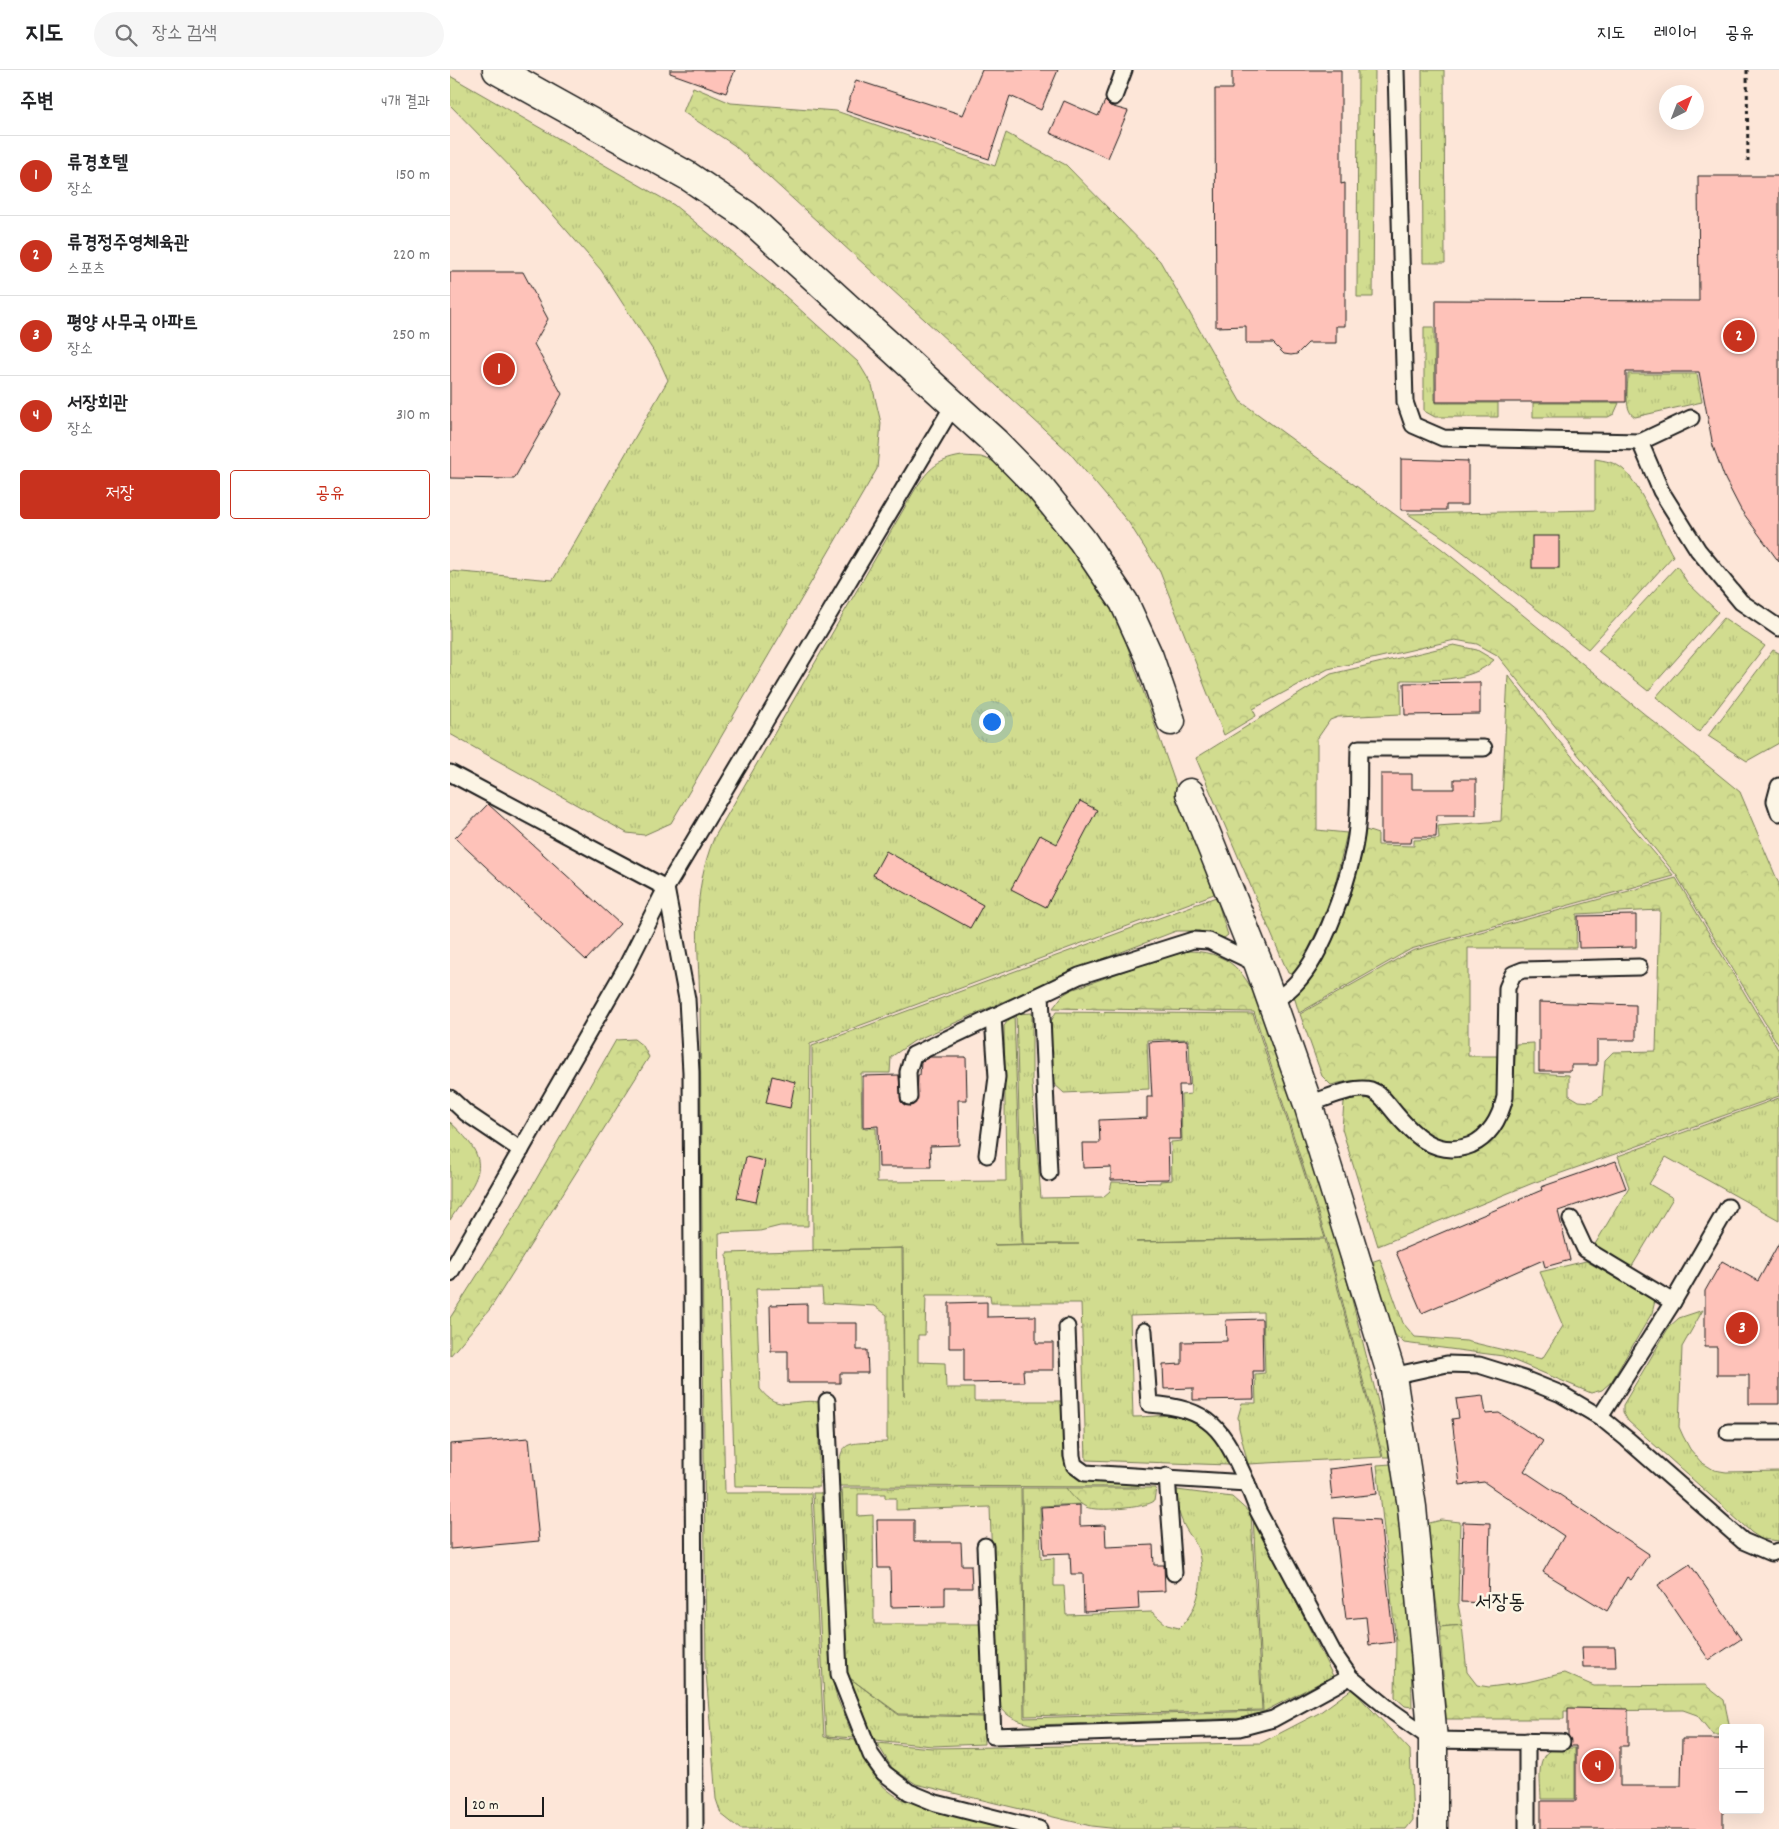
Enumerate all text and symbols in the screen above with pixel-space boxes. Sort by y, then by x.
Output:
search box [94,12,444,57]
text: 지도 [25,18,64,52]
icon: search [112,21,140,49]
text: 장소 검색 [152,21,217,48]
text: 지도 [1597,22,1626,47]
text: 레이어 [1654,22,1697,47]
text: 공유 [1725,22,1754,47]
north arrow [1659,85,1704,130]
text: 주변 [20,88,54,118]
text: 4개 결과 [381,91,430,114]
text: 류경호텔 [67,151,128,178]
text: 1 [34,164,38,187]
text: 150 m [396,164,430,187]
text: 장소 [67,178,93,201]
text: 류경정주영체육관 [67,231,189,258]
text: 2 [33,244,40,267]
text: 220 m [393,244,430,267]
text: 스포츠 [67,258,106,281]
text: 평양 사무국 아파트 [67,311,198,338]
pin: 2 [1723,317,1755,355]
text: 3 [32,324,40,347]
text: 250 m [392,324,430,347]
text: 장소 [67,338,93,361]
pin: 1 [483,350,515,388]
text: 서장회관 [67,391,128,418]
text: 4 [33,404,39,427]
text: 310 m [396,404,430,427]
text: 장소 [67,418,93,441]
button: 저장 [20,470,220,519]
button: 공유 [230,470,430,519]
your location [979,709,1005,735]
pin: 3 [1726,1309,1758,1347]
district label: 서장동 [1475,1589,1525,1619]
map controls [1719,1724,1764,1814]
button: + [1719,1724,1764,1769]
pin: 4 [1582,1747,1614,1785]
button: − [1719,1769,1764,1814]
scale bar [465,1794,544,1817]
text: 20 m [472,1796,499,1816]

